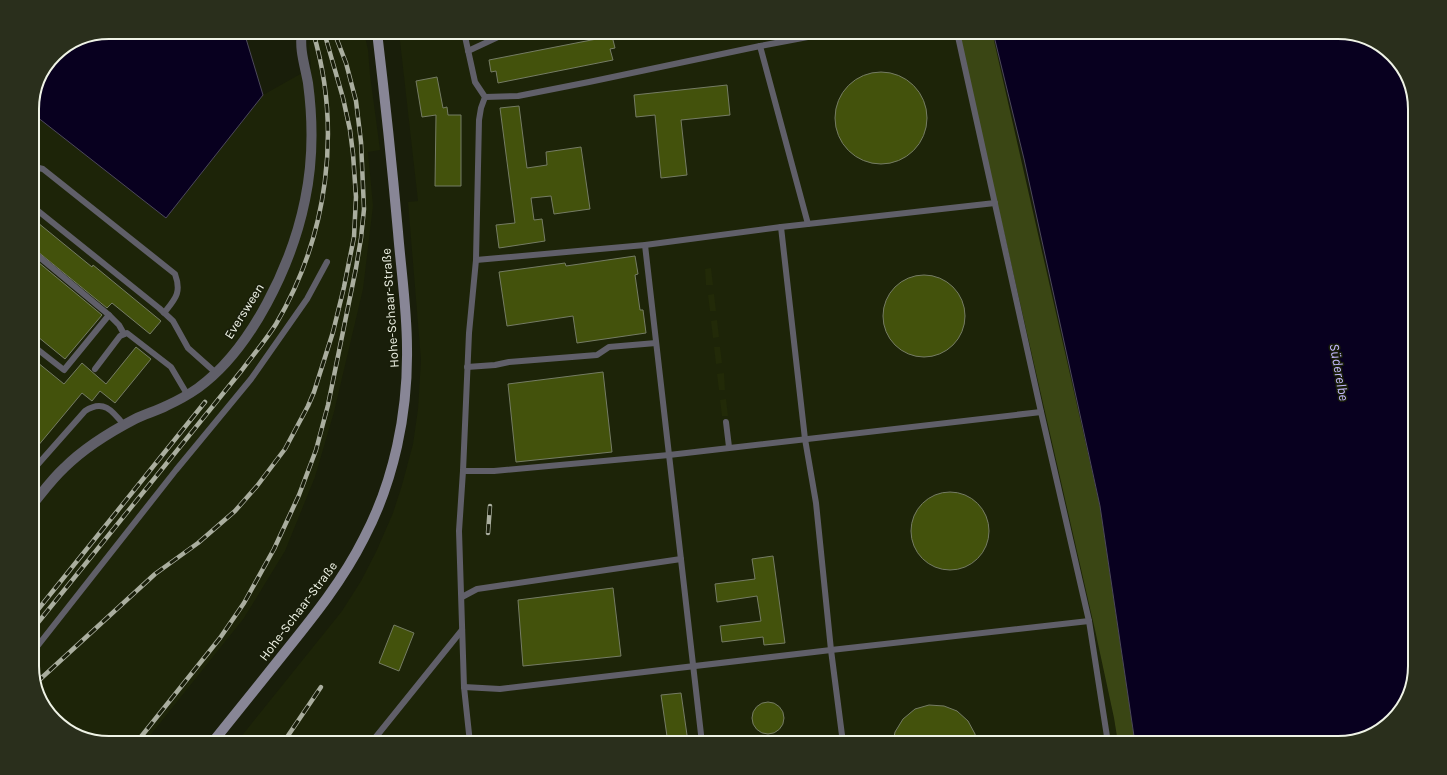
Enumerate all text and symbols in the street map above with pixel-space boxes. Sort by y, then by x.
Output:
street label: Hohe-Schaar-Straße [378,247,402,368]
street label: Eversween [221,280,267,342]
water label: Süderelbe [1326,342,1352,402]
street label: Hohe-Schaar-Straße [256,558,340,663]

